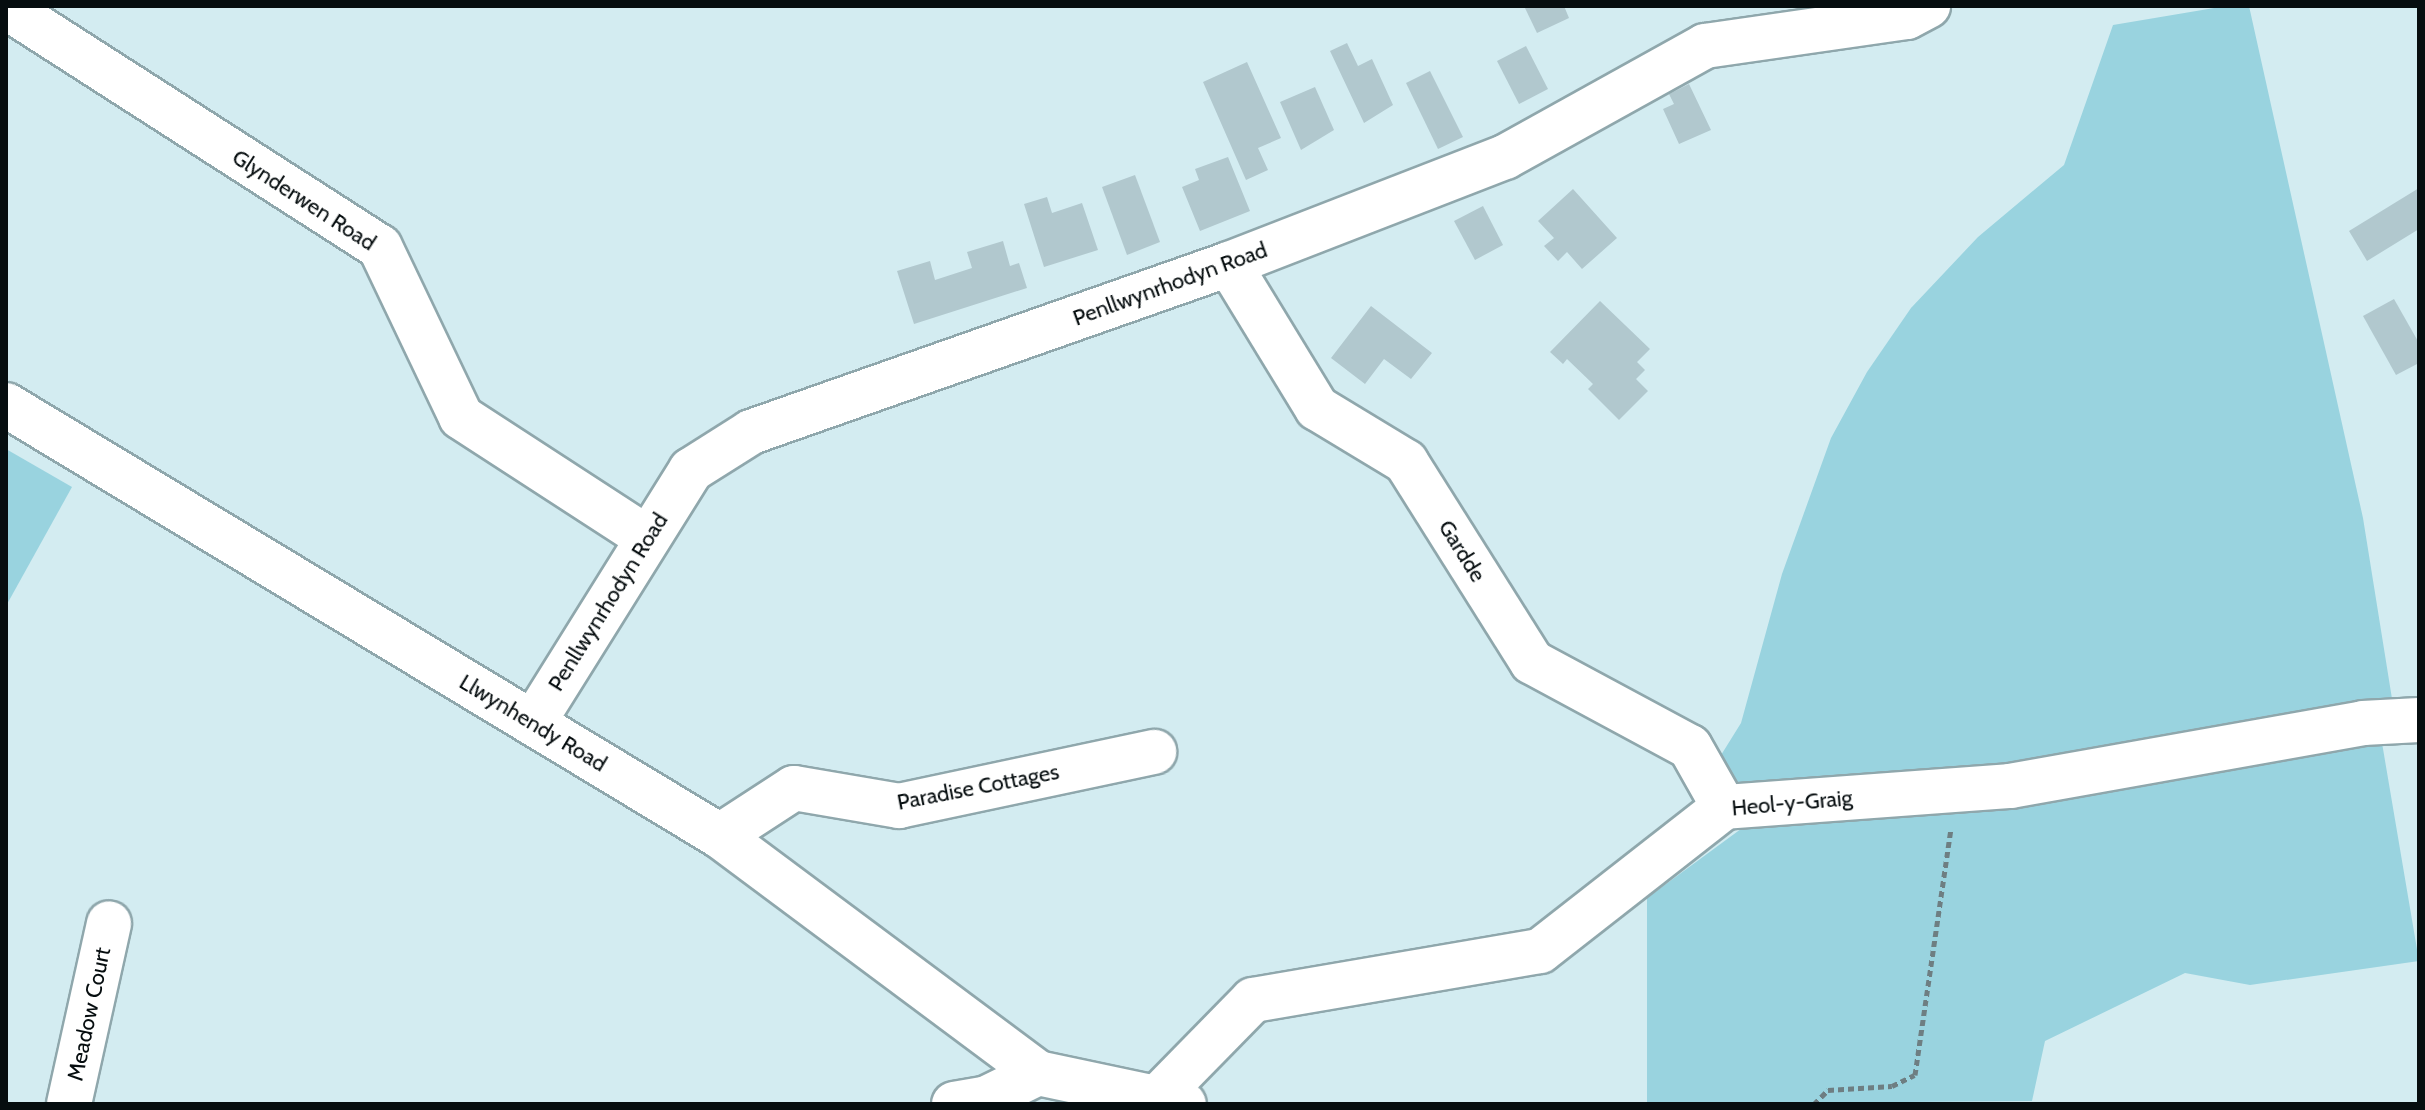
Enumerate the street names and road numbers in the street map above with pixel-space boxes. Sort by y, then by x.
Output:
street label: Glynderwen Road [227,144,381,256]
street label: Penllwynrhodyn Road [1069,237,1271,331]
street label: Penllwynrhodyn Road [543,508,673,696]
street label: Gardde [1433,515,1491,587]
street label: Llwynhendy Road [455,669,611,777]
street label: Paradise Cottages [895,758,1061,816]
street label: Heol-y-Graig [1730,785,1854,821]
street label: Meadow Court [62,945,116,1083]

